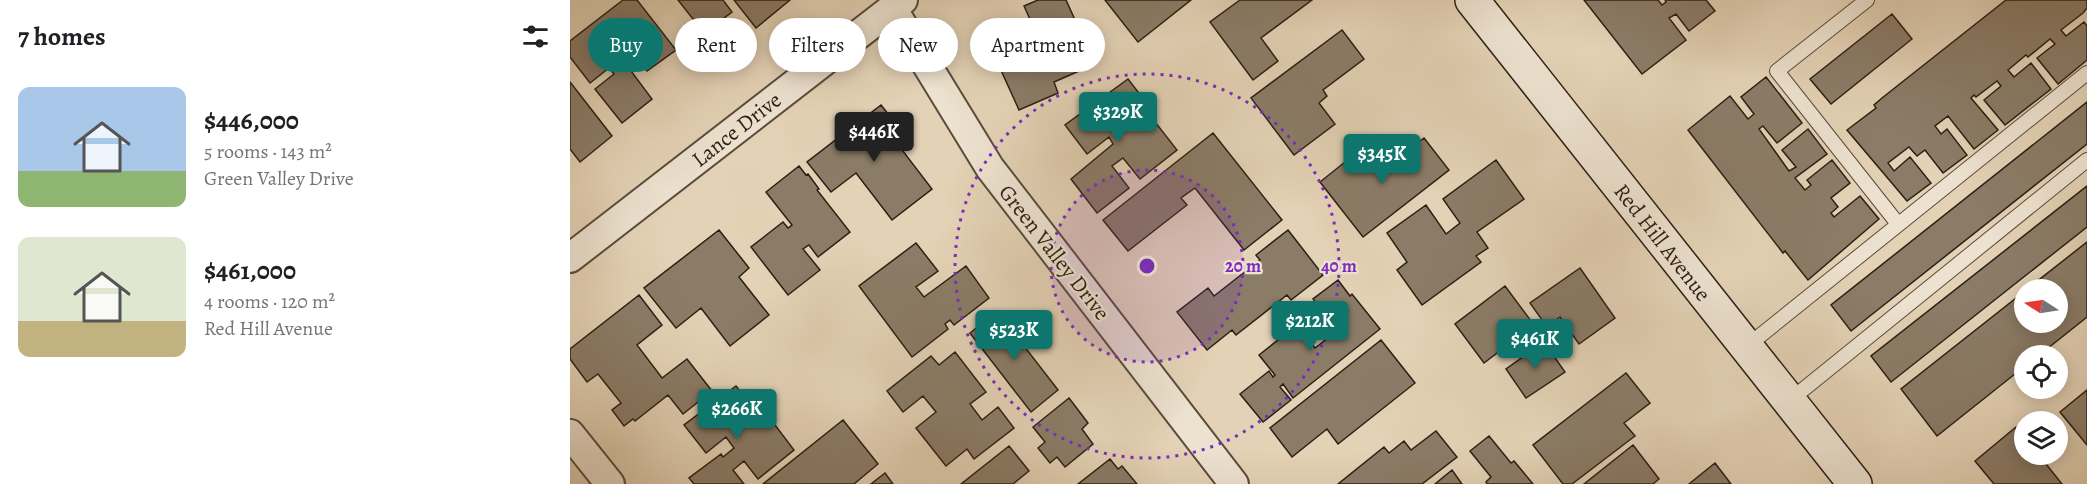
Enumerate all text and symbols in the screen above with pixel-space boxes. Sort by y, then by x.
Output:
chip: Buy [588,18,663,72]
chip: Rent [675,18,757,72]
chip: Filters [769,18,866,72]
chip: New [878,18,958,72]
chip: Apartment [970,18,1105,72]
text: 7 homes [18,19,106,54]
icon: filters [519,20,552,53]
street label: Lance Drive [686,85,788,174]
pin: $329K [1076,92,1160,143]
text: $329K [1093,98,1143,125]
text: $446,000 [204,103,299,138]
icon: home [66,111,138,183]
pin: $446K [832,112,916,163]
text: $446K [849,118,899,145]
pin: $345K [1340,134,1424,185]
text: 5 rooms · 143 m² [204,138,332,165]
text: $345K [1358,140,1407,167]
text: Green Valley Drive [204,165,354,192]
street label: Red Hill Avenue [1607,177,1718,308]
street label: Green Valley Drive [992,179,1117,327]
text: $461,000 [204,253,296,288]
text: 20 m [1225,254,1261,278]
text: 40 m [1321,254,1357,278]
centre of rings [1137,256,1157,276]
icon: home [66,261,138,333]
north arrow [2014,279,2068,333]
map controls [2014,279,2068,465]
text: 4 rooms · 120 m² [204,288,335,315]
pin: $212K [1268,301,1352,352]
text: $212K [1286,307,1334,334]
pin: $523K [972,310,1056,361]
text: Red Hill Avenue [204,315,333,342]
text: $523K [989,316,1039,343]
pin: $461K [1493,319,1577,370]
text: $461K [1511,325,1559,352]
button: locate [2014,345,2068,399]
pin: $266K [695,389,779,440]
text: $266K [712,395,762,422]
button: layers [2014,411,2068,465]

